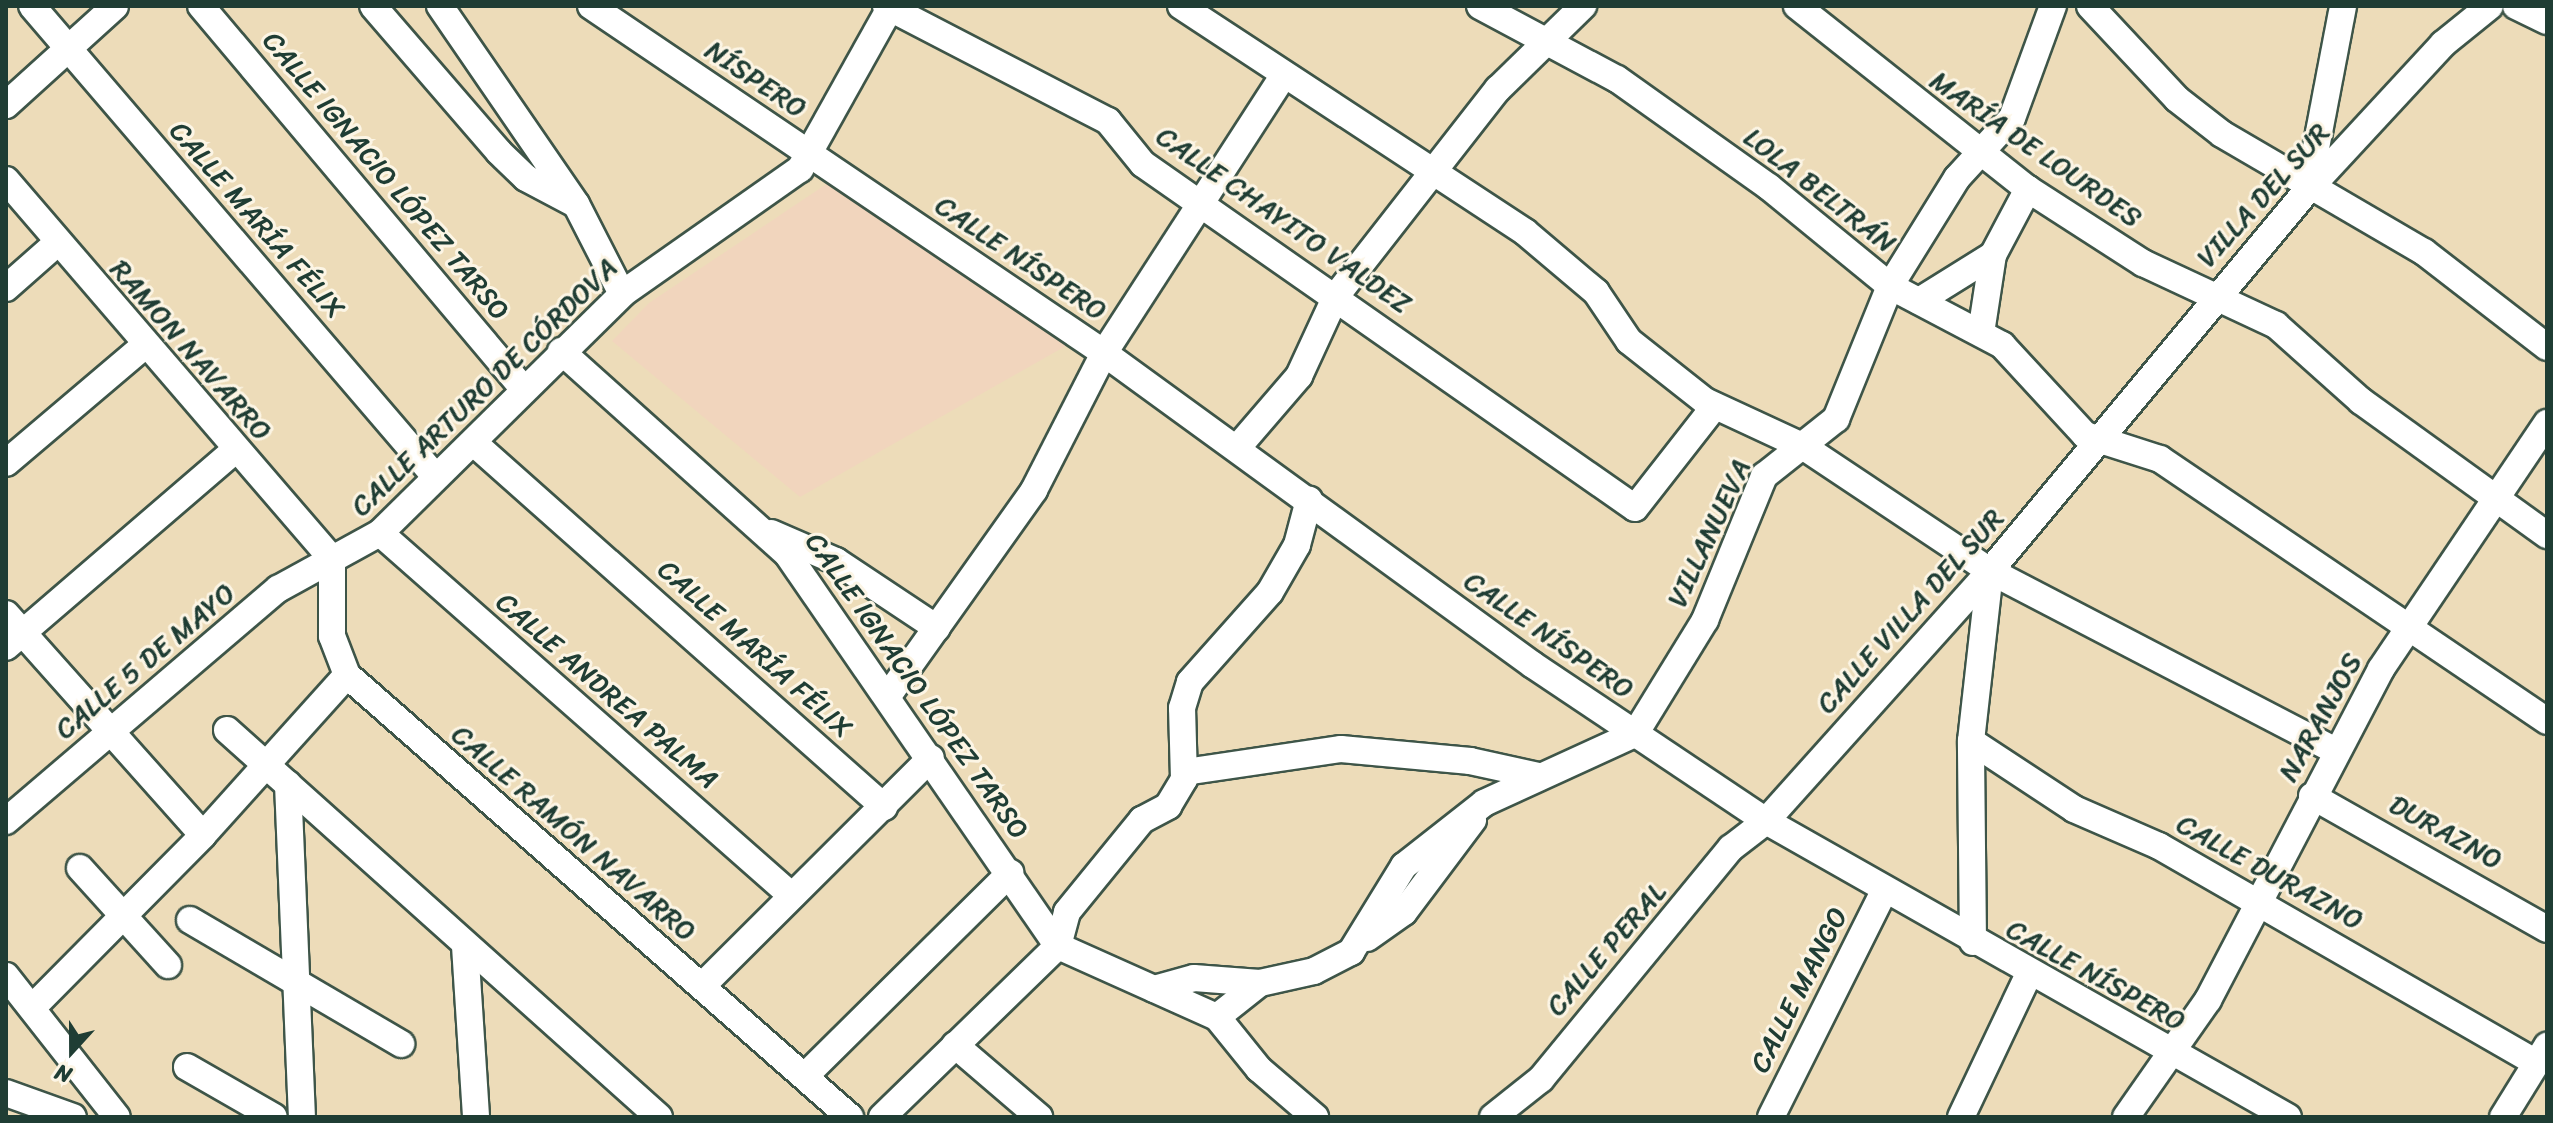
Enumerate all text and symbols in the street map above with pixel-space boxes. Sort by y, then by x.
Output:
street label: CALLE IGNACIO LÓPEZ TARSO [255,24,517,328]
street label: NÍSPERO [699,33,813,125]
street label: MARÍA DE LOURDES [1924,63,2148,235]
street label: CALLE MARÍA FÉLIX [161,114,353,326]
street label: VILLA DEL SUR [2189,115,2337,275]
street label: LOLA BELTRÁN [1737,120,1903,260]
street label: CALLE CHAYITO VALDEZ [1152,121,1416,319]
street label: CALLE NÍSPERO [929,188,1113,328]
street label: CALLE ARTURO DE CÓRDOVA [345,252,623,522]
street label: RAMON NAVARRO [103,253,279,447]
street label: VILLANUEVA [1660,454,1758,612]
street label: CALLE VILLA DEL SUR [1807,500,2013,722]
street label: CALLE IGNACIO LÓPEZ TARSO [797,525,1037,847]
street label: CALLE MARÍA FÉLIX [650,552,860,746]
street label: CALLE NÍSPERO [1458,564,1640,706]
street label: CALLE 5 DE MAYO [49,576,241,746]
street label: CALLE ANDREA PALMA [489,585,725,797]
street label: NARANJOS [2271,647,2369,787]
street label: CALLE RAMÓN NAVARRO [445,718,703,948]
street label: DURAZNO [2384,787,2508,877]
street label: CALLE DURAZNO [2171,807,2369,937]
street label: CALLE PERAL [1540,876,1672,1022]
street label: CALLE MANGO [1743,902,1855,1078]
street label: CALLE NÍSPERO [2001,912,2191,1038]
north arrow [32,1011,112,1091]
text: N [49,1053,77,1095]

